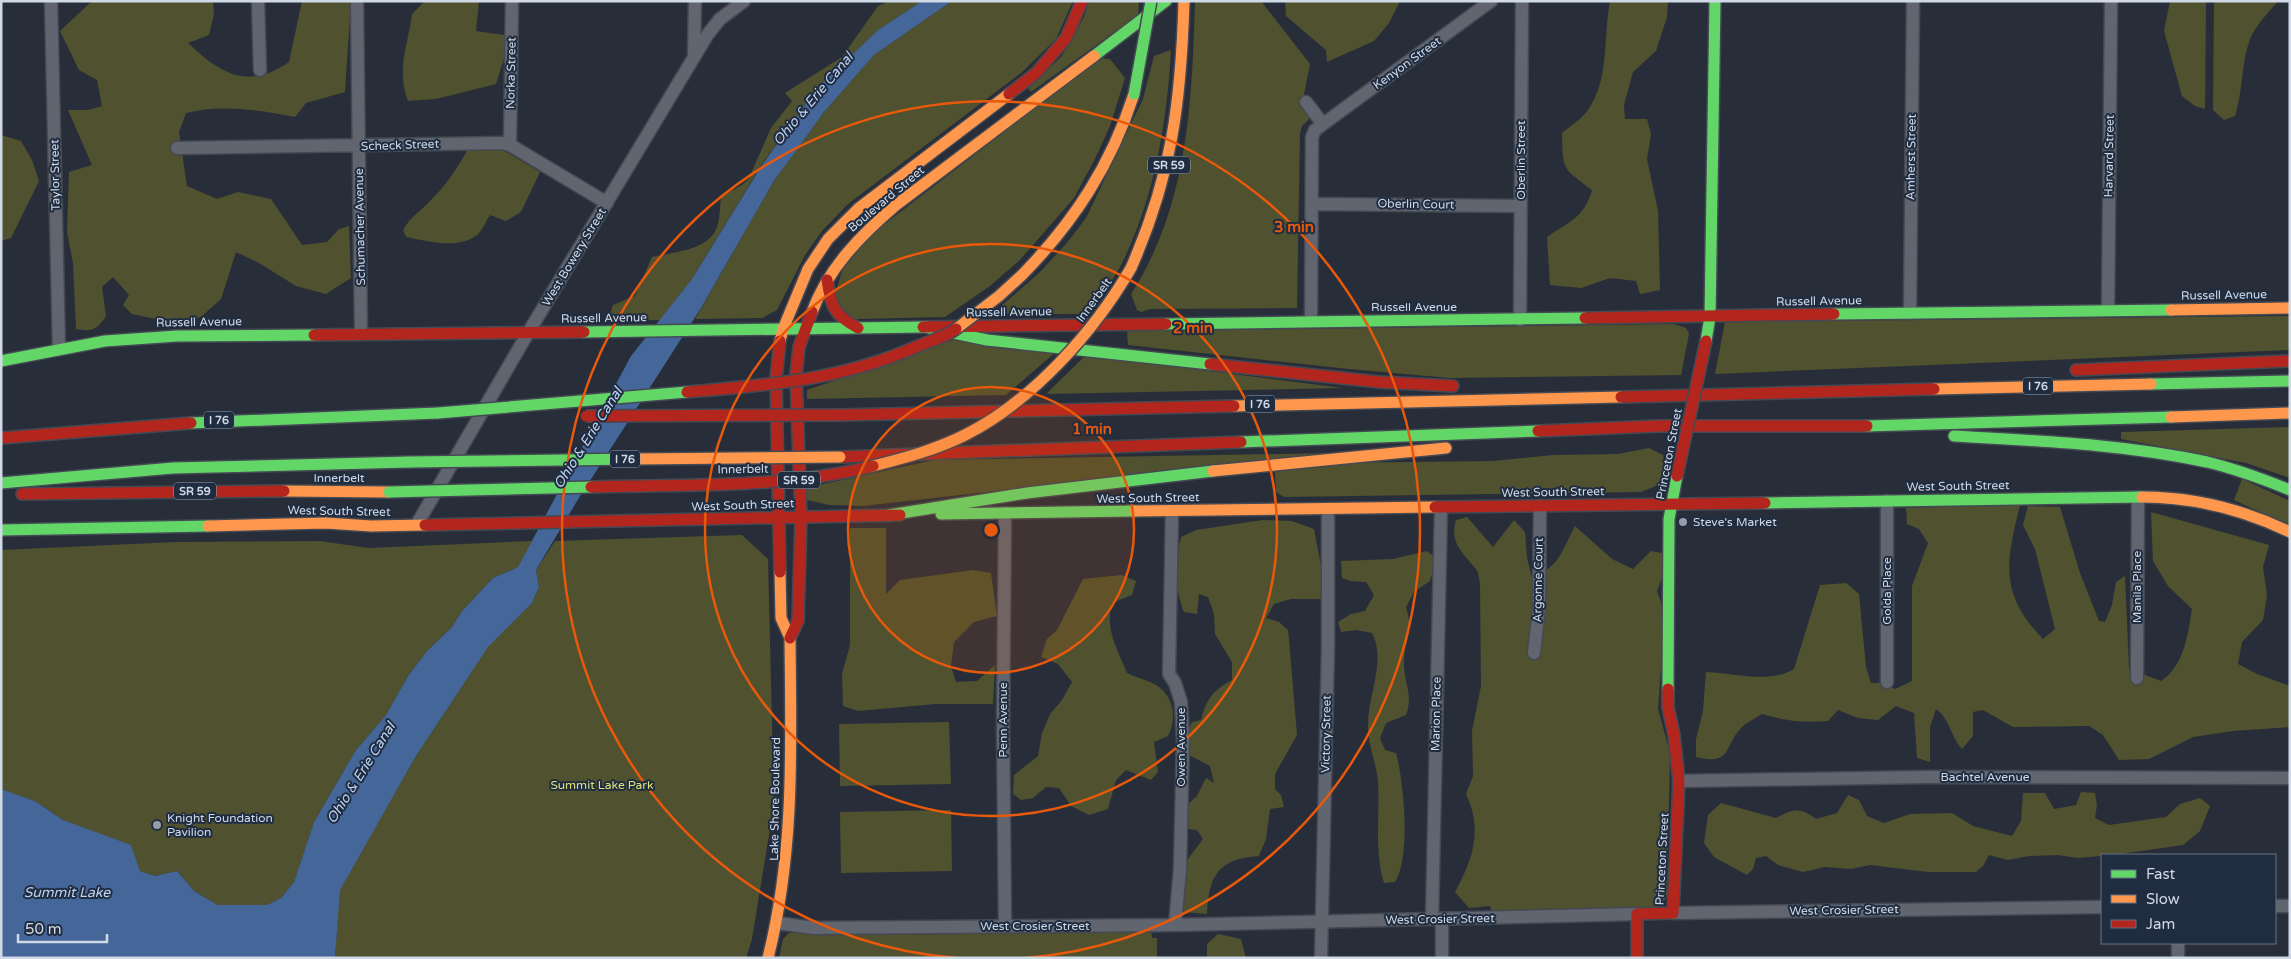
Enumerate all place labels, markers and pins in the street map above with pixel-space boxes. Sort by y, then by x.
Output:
place label: Steve's Market [1693,515,1777,529]
marker: Steve's Market [1677,516,1689,528]
centre of rings [982,521,1000,539]
place label: Knight Foundation Pavilion [167,811,273,839]
marker: Knight Foundation Pavilion [151,819,163,831]

